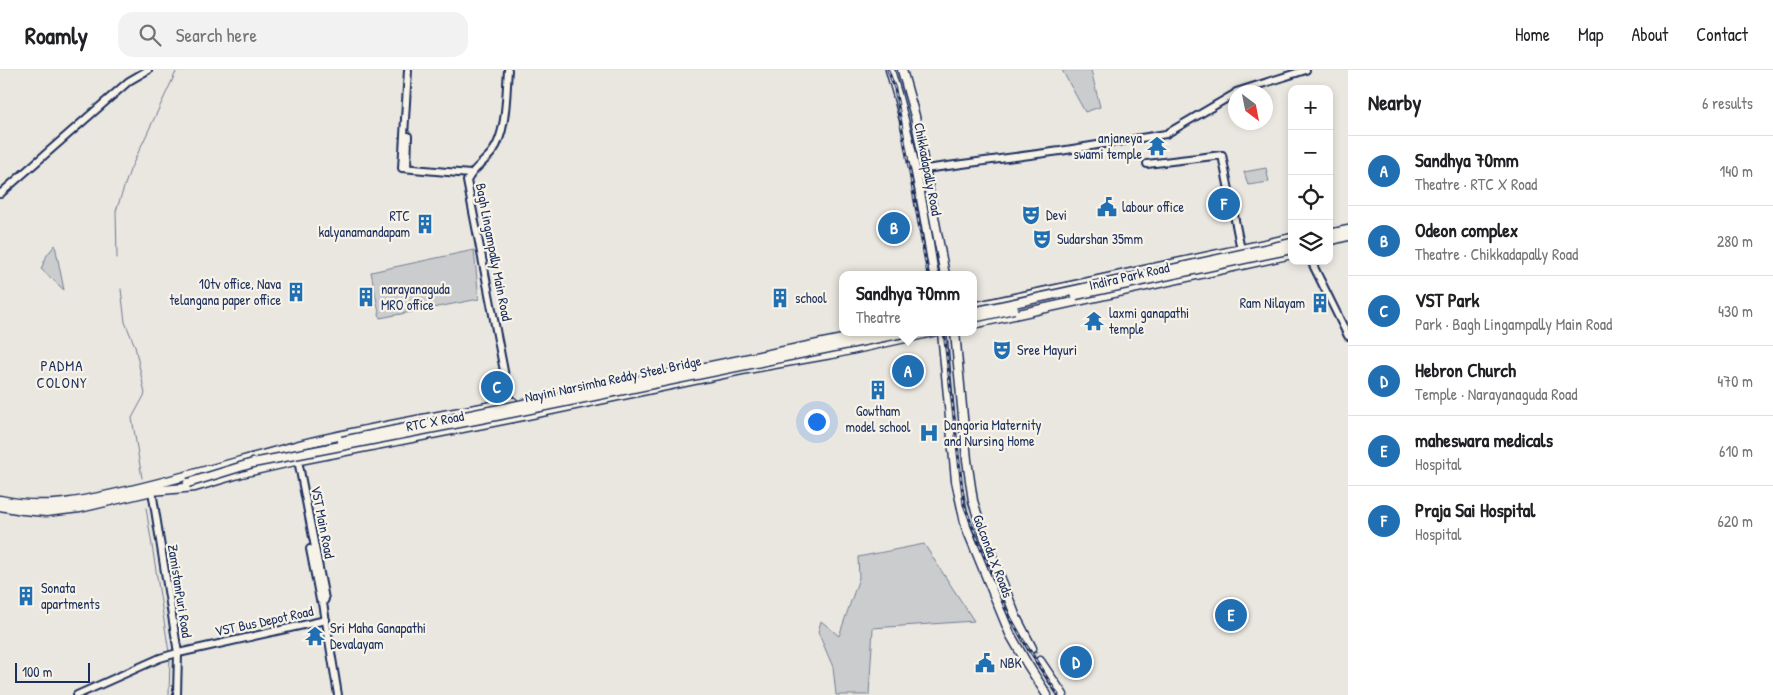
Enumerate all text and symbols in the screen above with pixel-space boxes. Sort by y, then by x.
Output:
search box [118,12,468,57]
text: Roamly [25,19,88,51]
icon: search [136,21,164,49]
text: Search here [176,22,257,48]
text: Home [1515,22,1550,47]
text: Map [1578,22,1603,47]
text: About [1631,22,1668,47]
text: Contact [1696,22,1748,47]
north arrow [1228,85,1273,130]
map controls [1288,85,1333,265]
button: + [1288,85,1333,130]
text: Nearby [1368,88,1421,117]
text: 6 results [1702,92,1753,114]
street label: Chikkadapally Road [909,121,947,218]
place label: anjaneya swami temple [1074,128,1143,164]
button: − [1288,130,1333,175]
temple icon: anjaneya swami temple [1146,135,1168,157]
text: Sandhya 70mm [1415,147,1519,173]
text: A [1380,160,1388,182]
text: 140 m [1719,160,1753,182]
text: Theatre · RTC X Road [1415,173,1537,195]
button: locate [1288,175,1333,220]
street label: Bagh Lingampally Main Road [471,181,517,323]
pin: F [1208,185,1240,223]
public building icon: labour office [1096,196,1118,218]
place label: labour office [1122,197,1184,216]
theatre icon: Devi [1020,204,1042,226]
place label: Devi [1046,205,1067,224]
place label: RTC kalyanamandapam [318,206,410,242]
pin: B [878,209,910,247]
building icon: RTC kalyanamandapam [414,213,436,235]
text: Odeon complex [1415,217,1518,243]
button: layers [1288,220,1333,265]
theatre icon: Sudarshan 35mm [1031,228,1053,250]
place label: Sudarshan 35mm [1057,229,1143,248]
text: B [1380,230,1388,252]
text: 280 m [1717,230,1753,252]
text: Theatre · Chikkadapally Road [1415,243,1578,265]
street label: Indira Park Road [1087,257,1171,294]
popup [839,271,977,336]
place label: 10tv office, Nava telangana paper office [170,274,282,310]
place label: narayanaguda MRO office [381,279,450,314]
text: Sandhya 70mm [856,280,960,306]
building icon: 10tv office, Nava telangana paper office [285,281,307,303]
building icon: narayanaguda MRO office [355,286,377,308]
building icon: school [769,287,791,309]
text: VST Park [1415,287,1479,313]
place label: school [795,288,827,307]
building icon: Ram Nilayam [1309,292,1331,314]
place label: Ram Nilayam [1240,293,1305,313]
text: C [1380,300,1388,322]
text: 430 m [1718,300,1753,322]
place label: laxmi ganapathi temple [1109,303,1189,339]
text: Theatre [856,306,901,328]
temple icon: laxmi ganapathi temple [1083,310,1105,332]
text: Park · Bagh Lingampally Main Road [1415,313,1612,335]
theatre icon: Sree Mayuri [991,339,1013,361]
place label: Sree Mayuri [1017,340,1077,360]
street label: Nayini Narsimha Reddy Steel Bridge [523,350,703,407]
pin: A [892,352,924,390]
district label: PADMA COLONY [36,355,88,393]
text: Hebron Church [1415,357,1516,383]
pin: C [481,368,513,406]
text: D [1380,370,1388,392]
text: 470 m [1717,370,1753,392]
building icon: Gowtham model school [867,379,889,401]
text: Temple · Narayanaguda Road [1415,383,1577,405]
place label: Gowtham model school [846,401,911,436]
street label: RTC X Road [404,406,466,435]
your location [804,409,830,435]
place label: Dangoria Maternity and Nursing Home [944,415,1041,451]
hospital icon: Dangoria Maternity and Nursing Home [918,422,940,444]
text: maheswara medicals [1415,427,1553,453]
text: E [1380,440,1388,462]
text: 610 m [1719,440,1753,462]
text: Hospital [1415,453,1462,475]
street label: VST Main Road [307,484,340,560]
text: Praja Sai Hospital [1415,497,1535,523]
text: F [1381,510,1387,532]
text: 620 m [1717,510,1753,532]
street label: Golconda X Roads [969,512,1018,600]
text: Hospital [1415,523,1462,545]
street label: ZamistanPuri Road [164,543,197,640]
place label: Sonata apartments [41,578,100,614]
building icon: Sonata apartments [15,585,37,607]
pin: E [1215,596,1247,634]
street label: VST Bus Depot Road [213,601,316,641]
place label: Sri Maha Ganapathi Devalayam [330,618,426,654]
temple icon: Sri Maha Ganapathi Devalayam [304,625,326,647]
pin: D [1060,643,1092,681]
public building icon: NBK [974,652,996,674]
place label: NBK [1000,653,1023,672]
scale bar [15,660,90,683]
text: 100 m [22,662,52,681]

